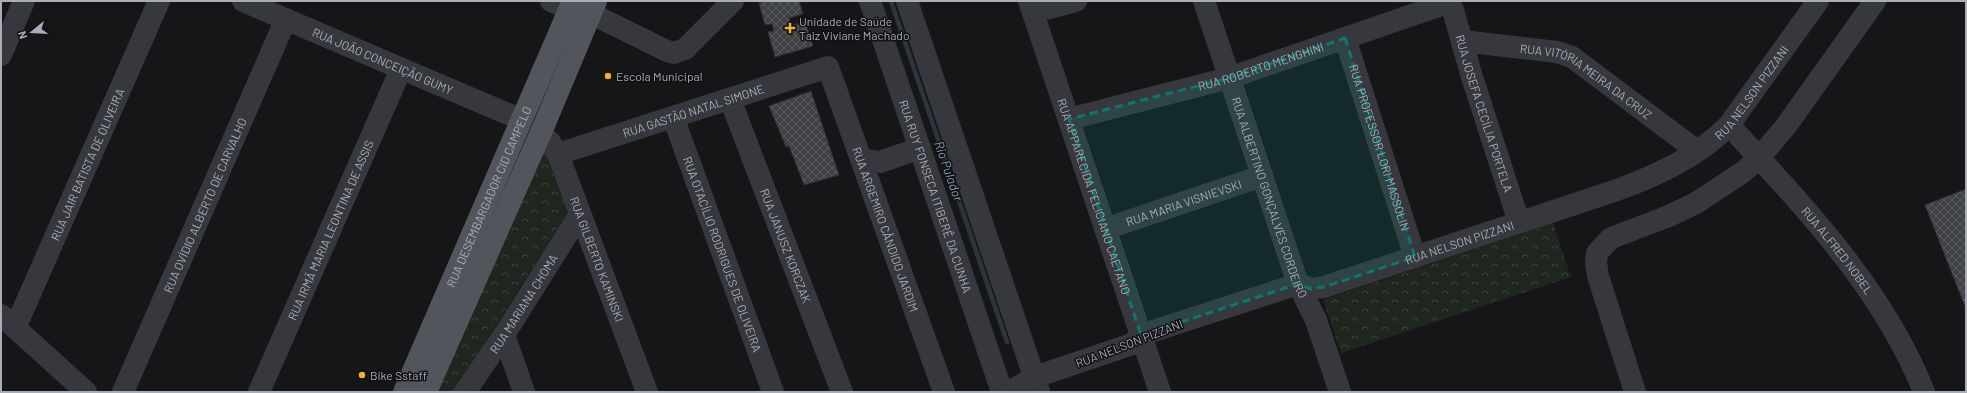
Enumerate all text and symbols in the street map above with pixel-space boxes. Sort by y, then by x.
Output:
north arrow [12,12,52,52]
place label: Unidade de Saúde Taiz Viviane Machado [799,14,909,42]
marker: Unidade de Saúde Taiz Viviane Machado [784,22,796,34]
street label: RUA JOÃO CONCEIÇÃO GUMY [310,24,455,97]
text: N [15,30,29,41]
street label: RUA JOSEFA CECÍLIA PORTELA [1453,33,1516,194]
street label: RUA ROBERTO MENGHINI [1196,39,1325,93]
street label: RUA VITÓRIA MEIRA DA CRUZ [1519,41,1655,122]
street label: RUA NELSON PIZZANI [1712,43,1791,142]
street label: RUA PROFESSOR LORI MASSOLIN [1347,62,1413,233]
place label: Escola Municipal [616,69,702,83]
marker: Escola Municipal [603,71,613,81]
street label: RUA GASTÃO NATAL SIMONE [621,81,766,140]
street label: RUA JAIR BATISTA DE OLIVEIRA [47,86,127,242]
street label: RUA ALBERTINO GONÇALVES CORDEIRO [1229,95,1311,300]
street label: RUA APPARECIDA FELICIANO CAETANO [1055,97,1134,296]
street label: RUA RUY FONSECA ITIBERÊ DA CUNHA [897,98,975,295]
street label: RUA DESEMBARGADOR CID CAMPELO [443,104,534,289]
street label: RUA OVÍDIO ALBERTO DE CARVALHO [160,115,249,295]
street label: RUA IRMÃ MARIA LEONTINA DE ASSIS [285,138,376,322]
water label: Rio Pulador [931,139,967,204]
street label: RUA ARGEMIRO CÂNDIDO JARDIM [850,145,922,314]
street label: RUA OTACÍLIO RODRIGUES DE OLIVEIRA [681,155,765,354]
street label: RUA MARIA VISNIEVSKI [1124,176,1243,228]
street label: RUA JANUSZ KORCZAK [758,186,814,305]
street label: RUA GILBERTO KAMINSKI [568,195,627,324]
street label: RUA ALFRED NOBEL [1799,204,1876,297]
street label: RUA NELSON PIZZANI [1403,218,1516,267]
street label: RUA MARIANA CHOMA [487,251,560,356]
street label: RUA NELSON PIZZANI [1073,316,1185,370]
place label: Bike Sstaff [370,368,427,382]
marker: Bike Sstaff [357,370,367,380]

